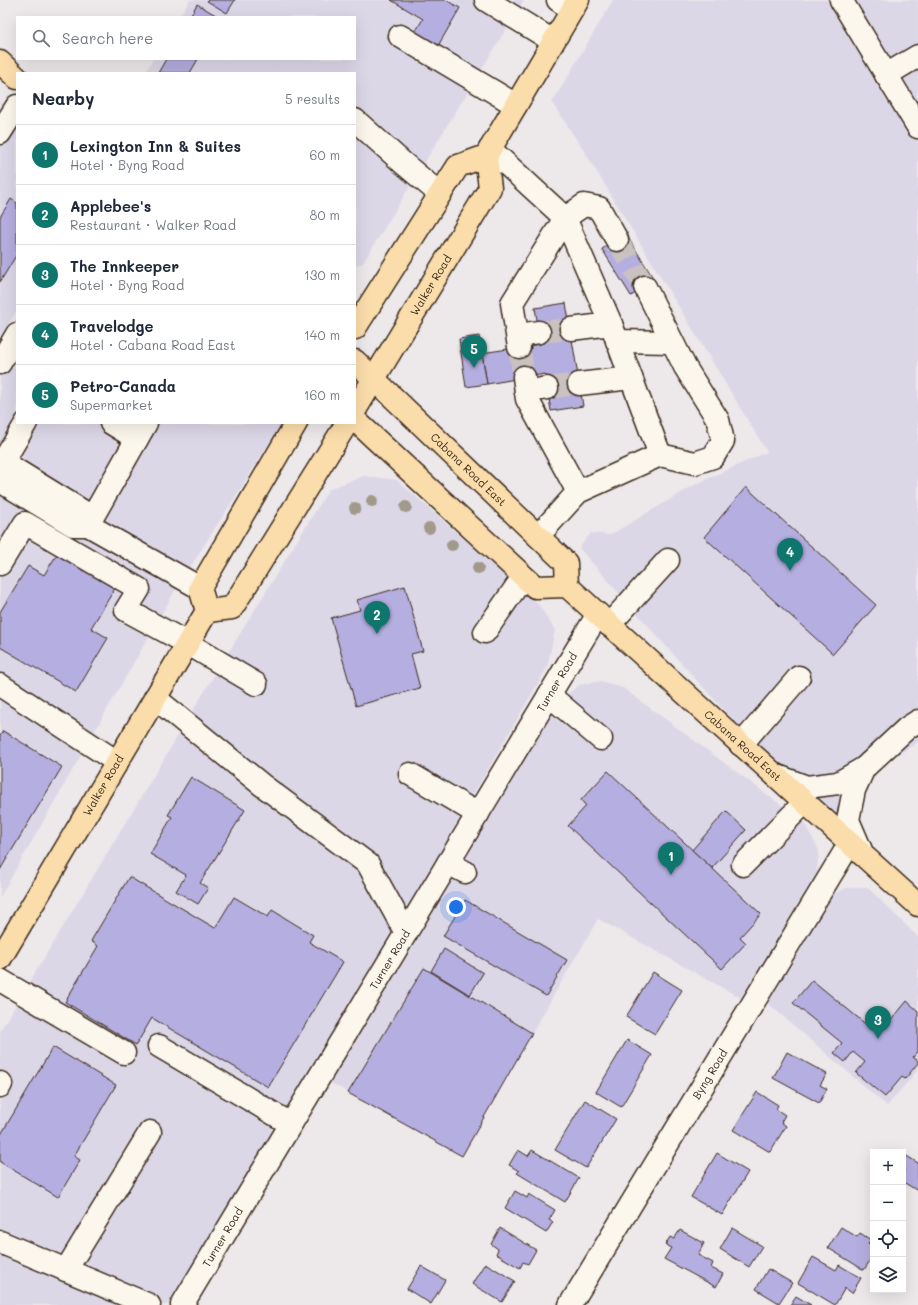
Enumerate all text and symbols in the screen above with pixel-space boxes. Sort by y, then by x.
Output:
search box [16,16,356,60]
icon: search [30,27,52,49]
text: Search here [62,28,153,48]
text: Nearby [32,87,94,109]
text: 5 results [285,90,340,107]
text: Lexington Inn & Suites [70,136,241,156]
text: 1 [42,146,48,163]
text: 60 m [310,146,340,163]
text: Hotel · Byng Road [70,156,184,173]
text: Applebee's [70,196,151,216]
text: 2 [41,206,49,223]
text: 80 m [310,206,340,223]
text: Restaurant · Walker Road [70,216,236,233]
street label: Walker Road [406,252,455,318]
text: The Innkeeper [70,256,179,276]
text: 3 [41,266,49,283]
text: 130 m [304,266,340,283]
text: Hotel · Byng Road [70,276,184,293]
text: Travelodge [70,316,154,336]
text: 4 [41,326,49,343]
text: 140 m [304,326,340,343]
pin: 5 [461,335,487,368]
text: Hotel · Cabana Road East [70,336,235,353]
text: Petro-Canada [70,376,176,396]
text: 5 [41,386,49,403]
text: 160 m [304,386,340,403]
text: Supermarket [70,396,153,413]
street label: Cabana Road East [428,429,510,509]
pin: 4 [777,538,803,571]
pin: 2 [364,601,390,634]
street label: Turner Road [533,649,580,715]
street label: Cabana Road East [701,706,785,784]
street label: Walker Road [79,752,127,818]
pin: 1 [658,842,684,875]
your location [446,897,466,917]
street label: Turner Road [366,927,413,992]
pin: 3 [865,1006,891,1039]
street label: Byng Road [689,1046,730,1102]
map controls [870,1149,906,1293]
button: + [870,1149,906,1185]
button: − [870,1185,906,1221]
street label: Turner Road [199,1204,246,1270]
button: locate [870,1221,906,1257]
button: layers [870,1257,906,1293]

